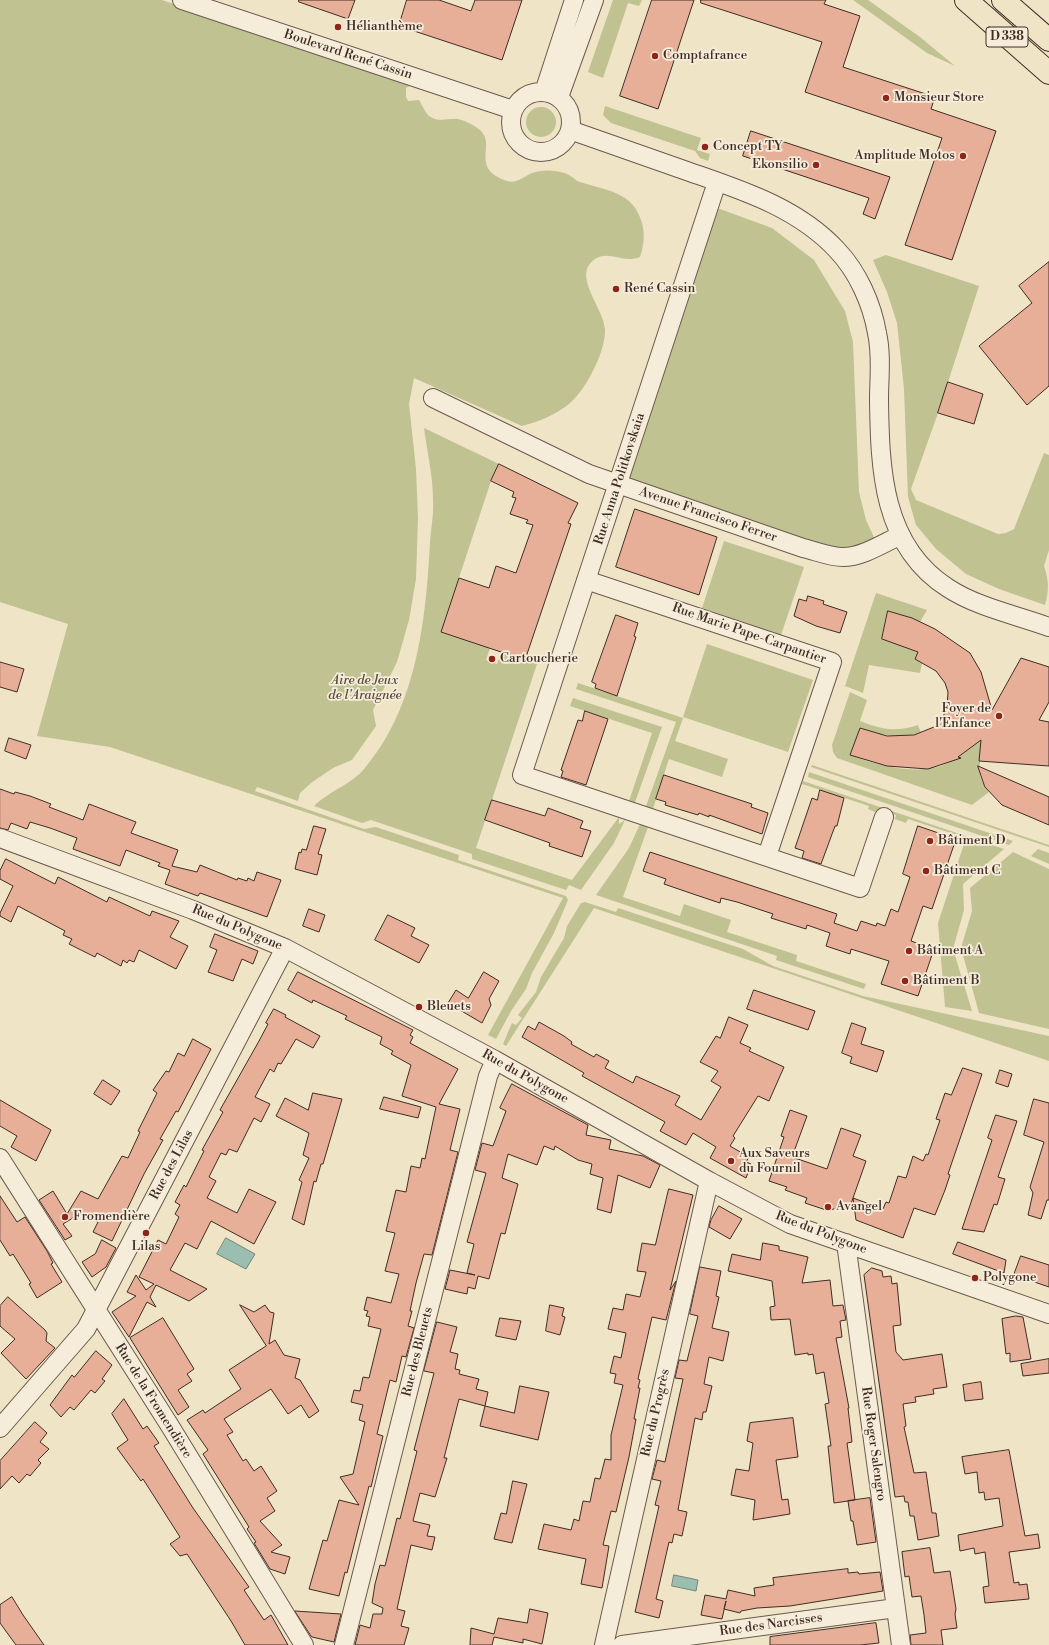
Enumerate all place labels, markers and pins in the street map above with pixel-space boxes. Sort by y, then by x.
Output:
place label: Hélianthème [346,19,422,35]
marker: Hélianthème [333,22,343,32]
place label: Comptafrance [663,48,747,64]
marker: Comptafrance [650,51,660,61]
place label: Monsieur Store [894,90,984,106]
marker: Monsieur Store [881,93,891,103]
place label: Concept TY [713,139,783,155]
marker: Concept TY [700,142,710,152]
place label: Amplitude Motos [854,148,955,164]
marker: Amplitude Motos [958,151,968,161]
place label: Ekonsilio [752,157,808,173]
marker: Ekonsilio [811,160,821,170]
place label: René Cassin [624,281,695,297]
marker: René Cassin [611,284,621,294]
place label: Cartoucherie [500,651,578,667]
marker: Cartoucherie [487,654,497,664]
place label: Foyer de l'Enfance [935,701,991,732]
marker: Foyer de l'Enfance [994,711,1004,721]
place label: Bâtiment D [938,833,1006,849]
marker: Bâtiment D [925,836,935,846]
place label: Bâtiment C [934,863,1001,879]
marker: Bâtiment C [921,866,931,876]
place label: Bâtiment A [917,943,984,959]
marker: Bâtiment A [904,946,914,956]
place label: Bâtiment B [913,973,980,989]
marker: Bâtiment B [900,976,910,986]
place label: Bleuets [427,999,471,1015]
marker: Bleuets [414,1002,424,1012]
place label: Aux Saveurs du Fournil [739,1146,810,1177]
marker: Aux Saveurs du Fournil [726,1156,736,1166]
place label: Avangel [836,1199,882,1215]
marker: Avangel [823,1202,833,1212]
place label: Fromendière [73,1209,150,1225]
marker: Fromendière [60,1212,70,1222]
marker: Lilas [141,1228,151,1238]
place label: Lilas [131,1239,161,1255]
place label: Polygone [983,1270,1037,1286]
marker: Polygone [970,1273,980,1283]

